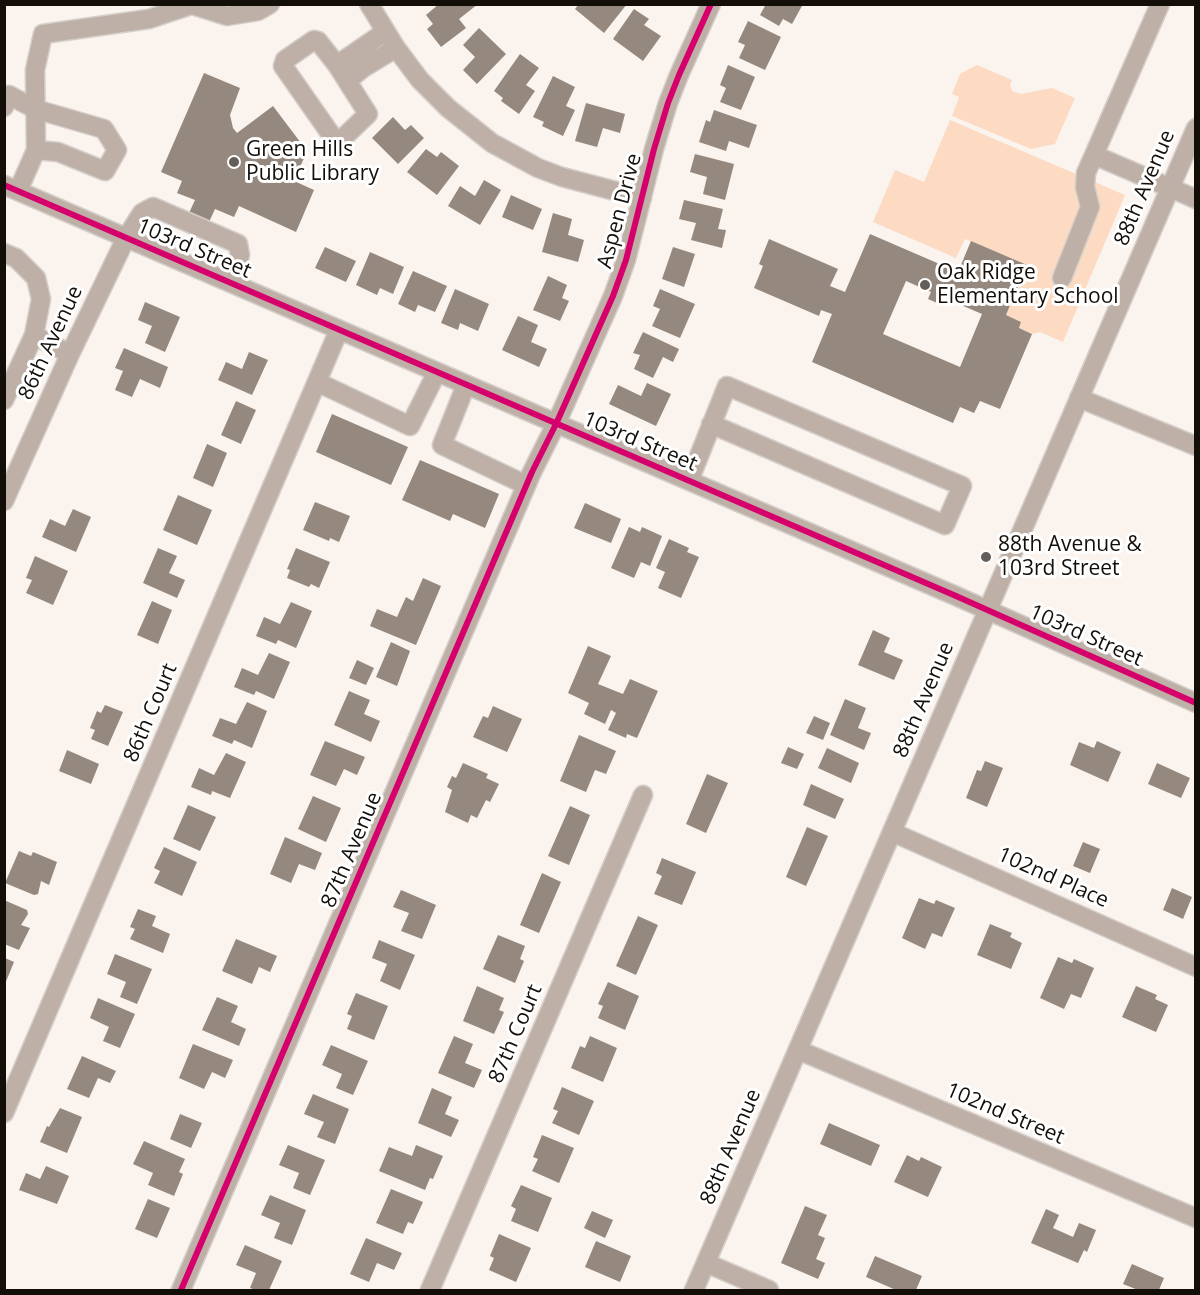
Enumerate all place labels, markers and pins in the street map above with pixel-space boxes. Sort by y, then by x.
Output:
place label: Green Hills Public Library [246,137,379,187]
marker: Green Hills Public Library [227,155,241,169]
place label: Oak Ridge Elementary School [937,260,1119,310]
marker: Oak Ridge Elementary School [918,278,932,292]
place label: 88th Avenue & 103rd Street [998,532,1142,582]
marker: 88th Avenue & 103rd Street [979,550,993,564]

